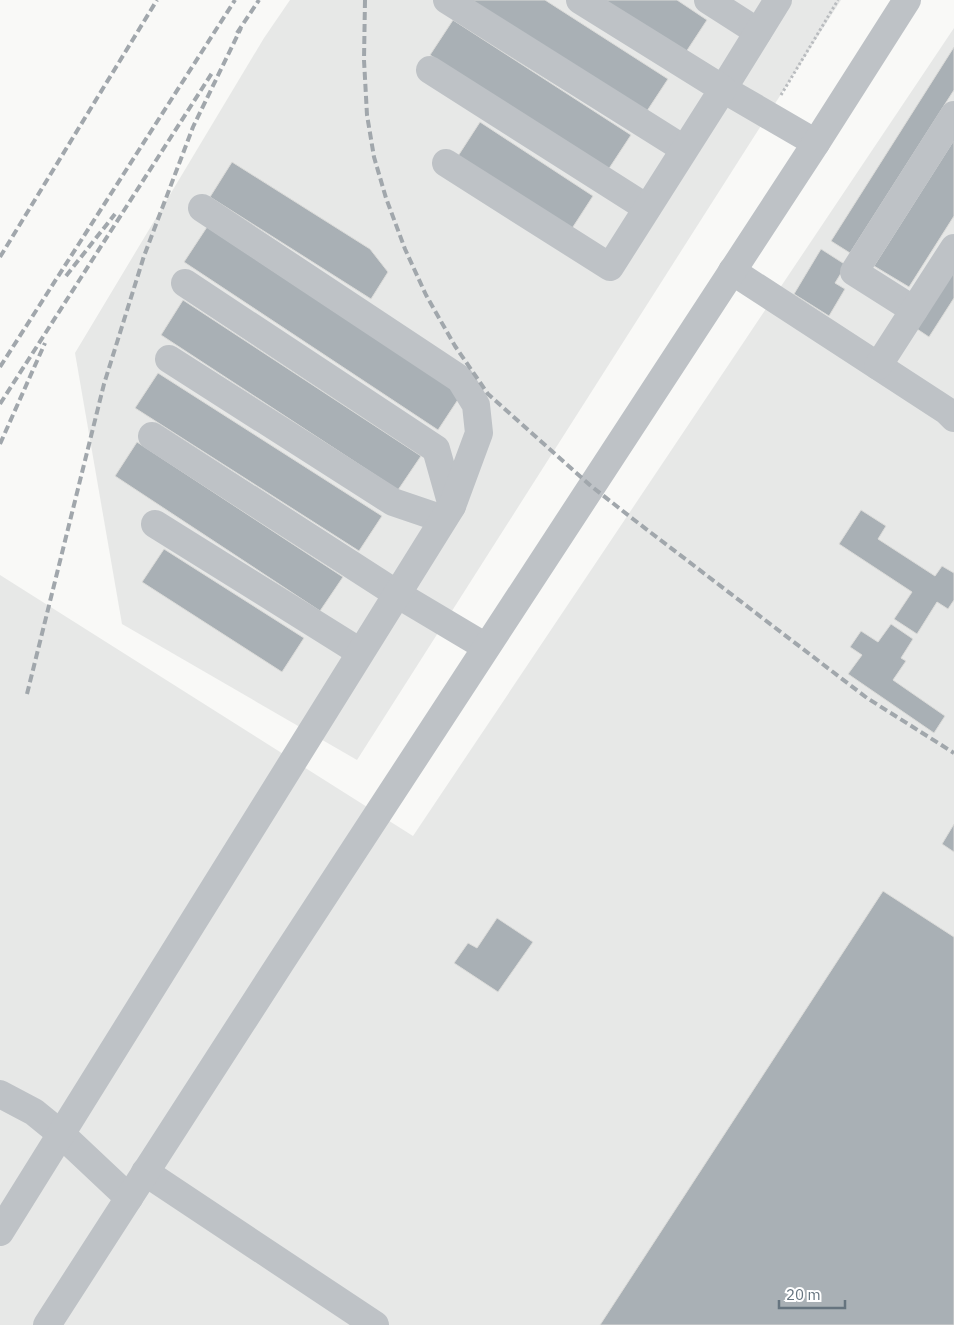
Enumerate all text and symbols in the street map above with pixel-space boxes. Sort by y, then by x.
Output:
scale bar [779,1278,845,1310]
text: 20 m [786,1285,821,1304]

